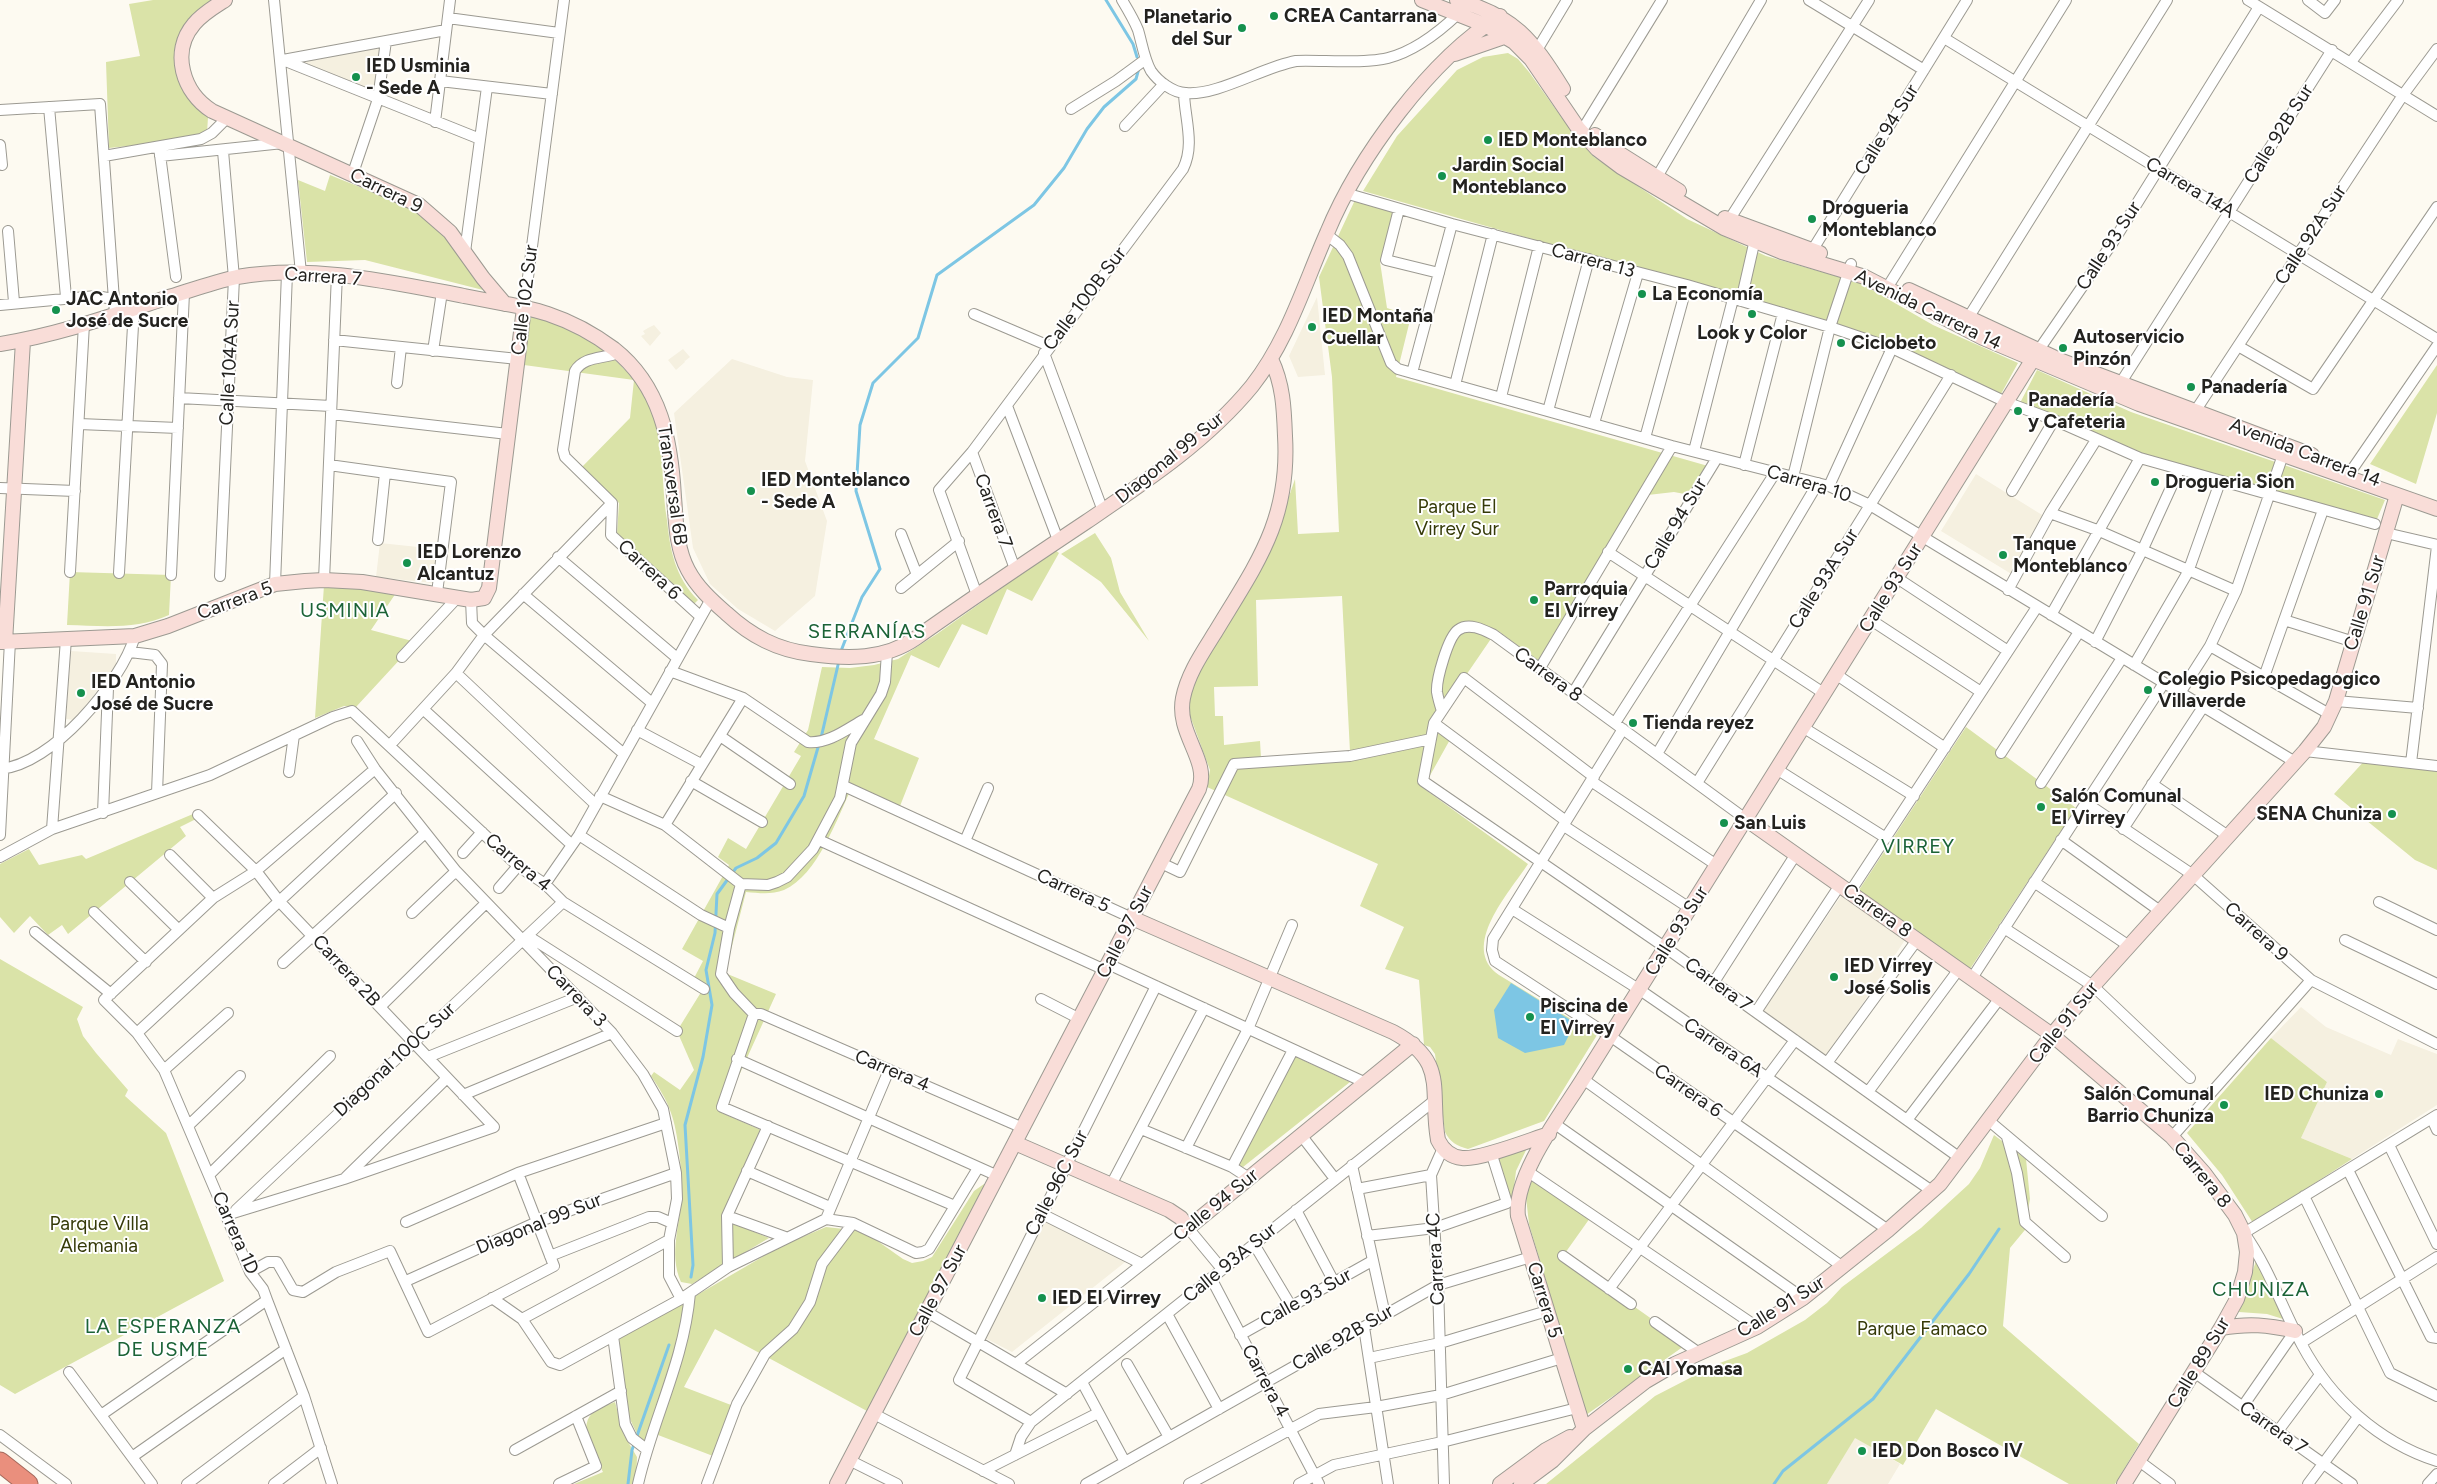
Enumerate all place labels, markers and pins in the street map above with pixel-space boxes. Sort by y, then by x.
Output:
place label: CREA Cantarrana [1284,5,1437,27]
place label: Planetario del Sur [1144,6,1232,50]
marker: CREA Cantarrana [1268,10,1280,22]
marker: Planetario del Sur [1236,22,1248,34]
place label: IED Usminia - Sede A [366,55,470,99]
marker: IED Usminia - Sede A [350,71,362,83]
place label: IED Monteblanco [1498,129,1647,151]
marker: IED Monteblanco [1482,134,1494,146]
place label: Jardin Social Monteblanco [1452,154,1566,198]
marker: Jardin Social Monteblanco [1436,170,1448,182]
place label: Drogueria Monteblanco [1822,197,1936,241]
marker: Drogueria Monteblanco [1806,213,1818,225]
place label: La Economía [1652,283,1763,305]
place label: JAC Antonio José de Sucre [66,288,188,332]
marker: La Economía [1636,288,1648,300]
marker: JAC Antonio José de Sucre [50,304,62,316]
place label: IED Montaña Cuellar [1322,305,1433,349]
marker: Look y Color [1746,308,1758,320]
marker: IED Montaña Cuellar [1306,321,1318,333]
place label: Look y Color [1697,322,1807,344]
place label: Autoservicio Pinzón [2073,326,2184,370]
place label: Ciclobeto [1851,332,1936,354]
marker: Ciclobeto [1835,337,1847,349]
marker: Autoservicio Pinzón [2057,342,2069,354]
place label: Panadería [2201,376,2287,398]
marker: Panadería [2185,381,2197,393]
place label: Panadería y Cafeteria [2028,389,2125,433]
marker: Panadería y Cafeteria [2012,405,2024,417]
place label: IED Monteblanco - Sede A [761,469,910,513]
place label: Drogueria Sion [2165,471,2294,493]
marker: Drogueria Sion [2149,476,2161,488]
marker: IED Monteblanco - Sede A [745,485,757,497]
place label: Tanque Monteblanco [2013,533,2127,577]
place label: IED Lorenzo Alcantuz [417,541,521,585]
marker: Tanque Monteblanco [1997,549,2009,561]
marker: IED Lorenzo Alcantuz [401,557,413,569]
place label: Parroquia El Virrey [1544,578,1628,622]
marker: Parroquia El Virrey [1528,594,1540,606]
place label: Colegio Psicopedagogico Villaverde [2158,668,2380,712]
place label: IED Antonio José de Sucre [91,671,213,715]
marker: Colegio Psicopedagogico Villaverde [2142,684,2154,696]
marker: IED Antonio José de Sucre [75,687,87,699]
place label: Tienda reyez [1643,712,1754,734]
marker: Tienda reyez [1627,717,1639,729]
place label: Salón Comunal El Virrey [2051,785,2181,829]
marker: Salón Comunal El Virrey [2035,801,2047,813]
place label: SENA Chuniza [2256,803,2382,825]
marker: SENA Chuniza [2386,808,2398,820]
place label: San Luis [1734,812,1806,834]
marker: San Luis [1718,817,1730,829]
place label: IED Virrey José Solis [1844,955,1933,999]
marker: IED Virrey José Solis [1828,971,1840,983]
place label: Piscina de El Virrey [1540,995,1628,1039]
marker: Piscina de El Virrey [1524,1011,1536,1023]
place label: Salón Comunal Barrio Chuniza [2084,1083,2214,1127]
place label: IED Chuniza [2264,1083,2369,1105]
marker: IED Chuniza [2373,1088,2385,1100]
marker: Salón Comunal Barrio Chuniza [2218,1099,2230,1111]
place label: IED El Virrey [1052,1287,1161,1309]
marker: IED El Virrey [1036,1292,1048,1304]
place label: CAI Yomasa [1638,1358,1743,1380]
marker: CAI Yomasa [1622,1363,1634,1375]
place label: IED Don Bosco IV [1872,1440,2023,1462]
marker: IED Don Bosco IV [1856,1445,1868,1457]

